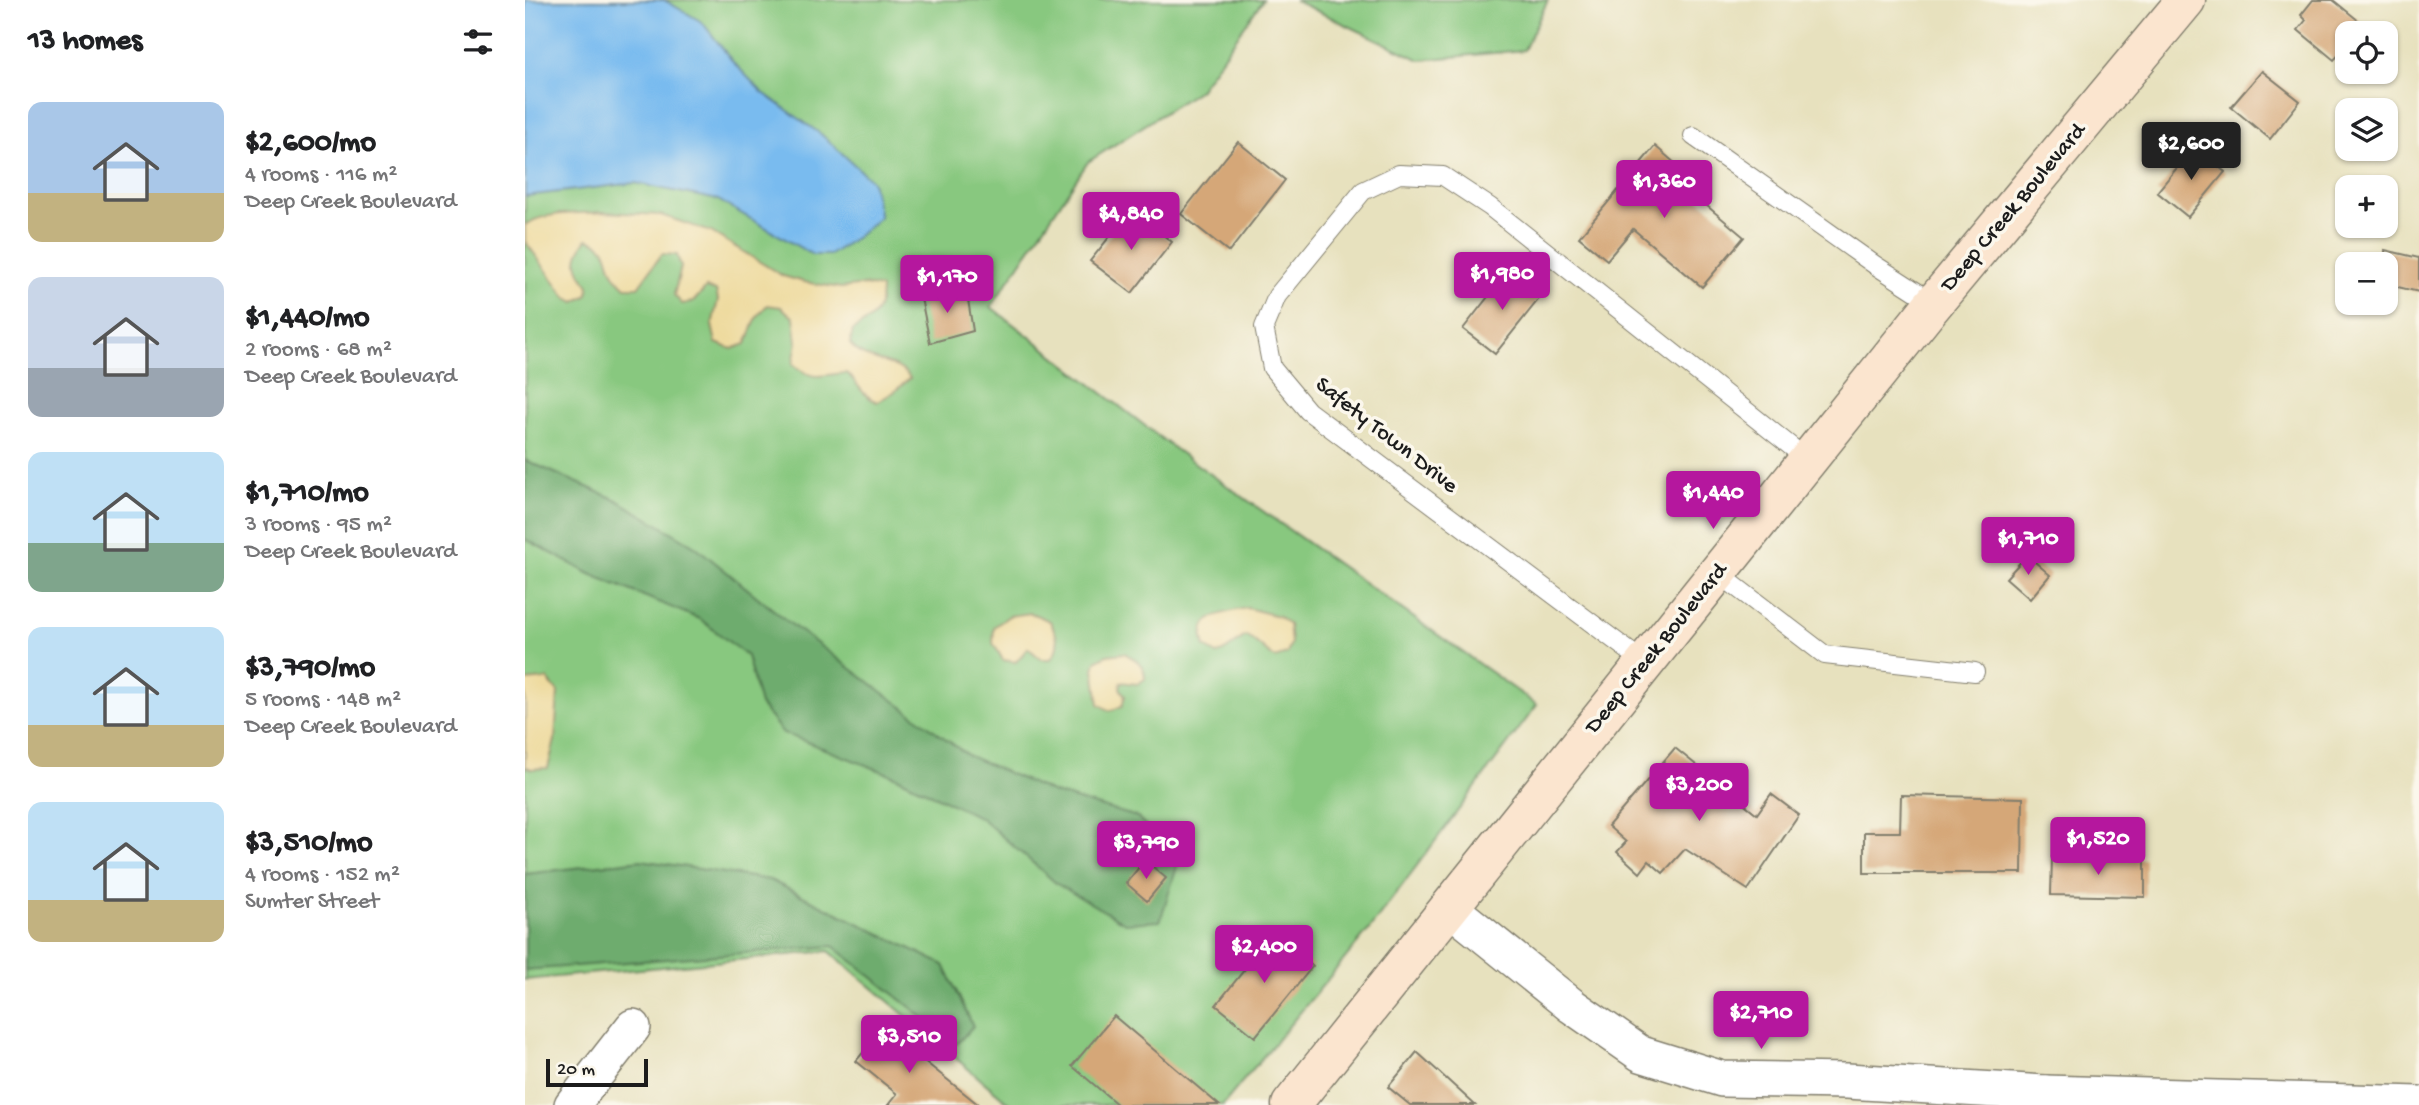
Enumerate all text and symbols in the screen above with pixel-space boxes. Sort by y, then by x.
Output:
map controls [2335,21,2398,315]
button: locate [2335,21,2398,84]
icon: filters [459,23,497,61]
text: 13 homes [28,25,142,60]
button: layers [2335,98,2398,161]
street label: Deep Creek Boulevard [1934,117,2093,299]
pin: $2,600 [2134,122,2248,182]
text: $2,600/mo [245,127,376,162]
icon: home [84,130,168,214]
text: $2,600 [2158,131,2224,158]
pin: $1,360 [1607,160,1721,220]
text: 4 rooms · 116 m² [245,162,397,189]
text: $1,360 [1632,169,1696,196]
button: + [2335,175,2398,238]
text: Deep Creek Boulevard [245,189,457,216]
pin: $4,840 [1074,192,1188,252]
text: $4,840 [1099,201,1163,228]
pin: $1,980 [1445,252,1559,312]
button: − [2335,252,2398,315]
pin: $1,170 [890,256,1004,315]
text: $1,980 [1470,261,1534,288]
text: $1,170 [916,264,978,291]
text: $1,440/mo [245,302,370,337]
icon: home [84,305,168,389]
text: 2 rooms · 68 m² [245,337,392,364]
text: Deep Creek Boulevard [245,364,457,391]
street label: Safety Town Drive [1309,372,1464,501]
pin: $1,440 [1656,472,1770,531]
text: $1,710/mo [245,477,369,512]
icon: home [84,480,168,564]
text: $1,440 [1682,480,1744,507]
text: 3 rooms · 95 m² [245,512,392,539]
pin: $1,710 [1971,518,2085,577]
text: $1,710 [1997,526,2059,553]
text: Deep Creek Boulevard [245,539,457,566]
street label: Deep Creek Boulevard [1579,557,1735,741]
text: $3,790/mo [245,652,375,687]
icon: home [84,655,168,739]
text: 5 rooms · 148 m² [245,687,401,714]
text: Deep Creek Boulevard [245,714,457,741]
pin: $3,200 [1642,764,1756,823]
text: $3,200 [1666,772,1732,799]
pin: $1,520 [2041,818,2155,877]
pin: $3,790 [1089,822,1203,881]
text: $1,520 [2066,826,2130,853]
text: $3,510/mo [245,827,372,862]
icon: home [84,830,168,914]
text: $3,790 [1113,830,1179,857]
text: 4 rooms · 152 m² [245,862,400,889]
text: Sumter Street [245,889,379,916]
pin: $2,400 [1207,926,1321,985]
text: $2,400 [1231,934,1297,961]
pin: $2,710 [1704,992,1818,1051]
text: $2,710 [1729,1000,1793,1027]
pin: $3,510 [852,1016,966,1075]
text: $3,510 [877,1024,941,1051]
scale bar [546,1056,647,1088]
text: 20 m [557,1059,595,1082]

